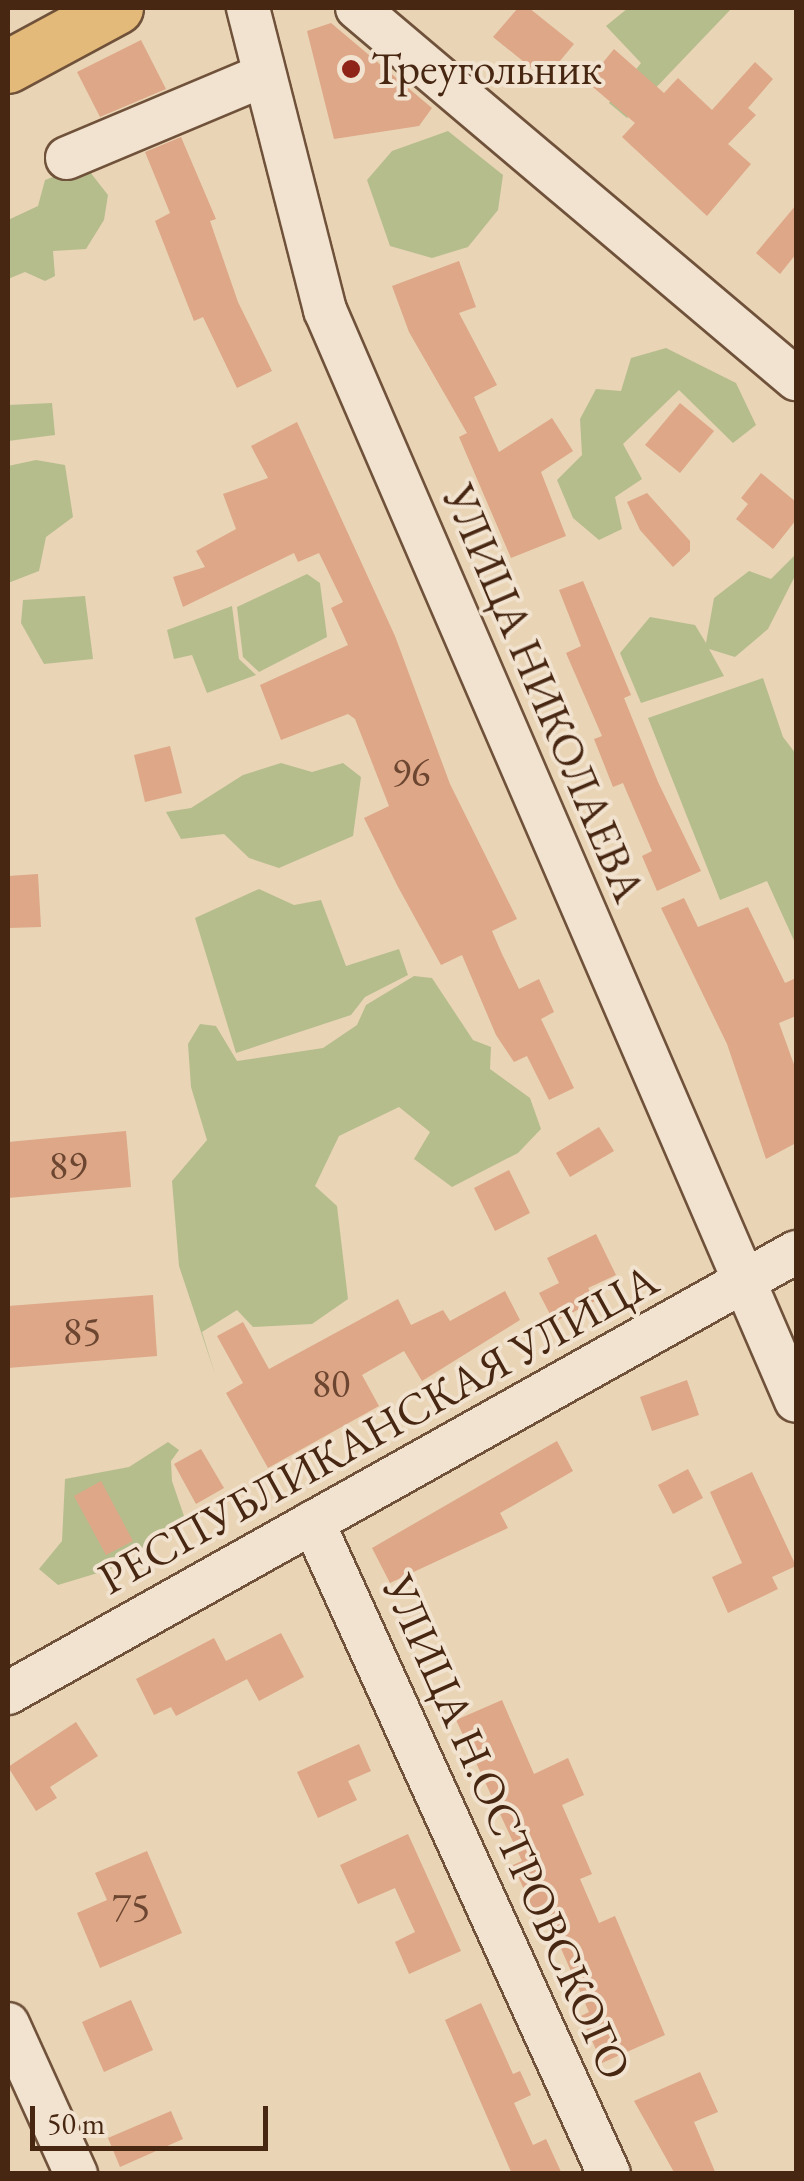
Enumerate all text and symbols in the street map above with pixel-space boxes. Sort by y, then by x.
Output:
place label: Треугольник [371,42,602,96]
marker: Треугольник [340,58,362,80]
street label: УЛИЦА НИКОЛАЕВА [432,476,656,910]
house number: 96 [392,748,430,796]
house number: 89 [49,1141,87,1189]
street label: РЕСПУБЛИКАНСКАЯ УЛИЦА [89,1252,667,1606]
house number: 85 [63,1307,101,1355]
house number: 80 [312,1359,350,1407]
street label: УЛИЦА Н.ОСТРОВСКОГО [371,1566,643,2088]
house number: 75 [112,1883,150,1931]
scale bar [35,2086,272,2148]
text: 50 m [47,2104,105,2143]

